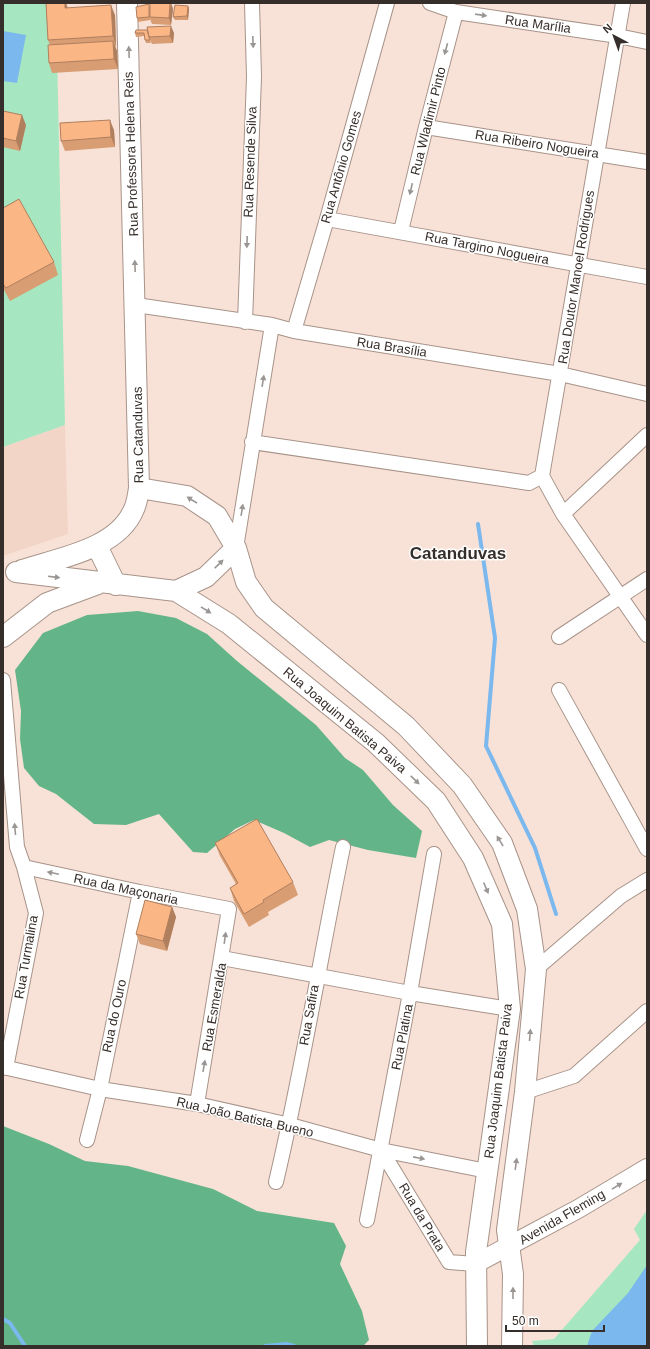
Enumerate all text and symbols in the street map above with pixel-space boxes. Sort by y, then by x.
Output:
one-way arrow [475,12,487,18]
street label: Rua Marília [504,12,573,36]
north arrow [594,16,634,56]
text: N [601,21,614,36]
one-way arrow [250,36,256,49]
one-way arrow [443,43,449,56]
one-way arrow [126,45,132,58]
street label: Rua Wladimir Pinto [407,65,449,177]
street label: Rua Professora Helena Reis [121,71,141,237]
street label: Rua Resende Silva [241,105,259,218]
street label: Rua Antônio Gomes [318,109,364,225]
street label: Rua Ribeiro Nogueira [474,127,601,161]
one-way arrow [408,183,414,195]
street label: Rua Doutor Manoel Rodrigues [555,189,597,365]
street label: Rua Targino Nogueira [424,229,551,268]
one-way arrow [244,236,250,249]
one-way arrow [131,260,138,272]
street label: Rua Brasília [356,334,429,360]
one-way arrow [260,375,266,387]
street label: Rua Catanduvas [130,386,146,484]
one-way arrow [186,496,198,503]
one-way arrow [239,504,245,516]
district label: Catanduvas [410,544,506,563]
one-way arrow [214,559,224,569]
one-way arrow [48,574,60,580]
one-way arrow [200,606,212,613]
street label: Rua Joaquim Batista Paiva [280,664,410,776]
one-way arrow [410,776,420,785]
one-way arrow [12,823,19,836]
one-way arrow [497,835,504,847]
one-way arrow [47,870,59,876]
street label: Rua da Maçonaria [72,871,180,908]
one-way arrow [483,882,489,893]
street label: Rua Turmalina [11,913,41,1000]
one-way arrow [222,932,228,944]
street label: Rua Esmeralda [199,961,229,1052]
street label: Rua do Ouro [99,978,129,1054]
street label: Rua Safira [296,983,322,1047]
street label: Rua Platina [388,1002,416,1071]
street label: Rua Joaquim Batista Paiva [481,1002,515,1159]
one-way arrow [527,1029,534,1041]
one-way arrow [201,1060,207,1072]
street label: Rua João Batista Bueno [175,1094,315,1140]
one-way arrow [413,1155,425,1161]
one-way arrow [513,1158,519,1170]
street label: Rua da Prata [396,1180,449,1254]
one-way arrow [612,1182,622,1190]
street label: Avenida Fleming [516,1186,608,1248]
one-way arrow [510,1286,516,1299]
scale bar [506,1307,604,1333]
text: 50 m [512,1314,539,1328]

